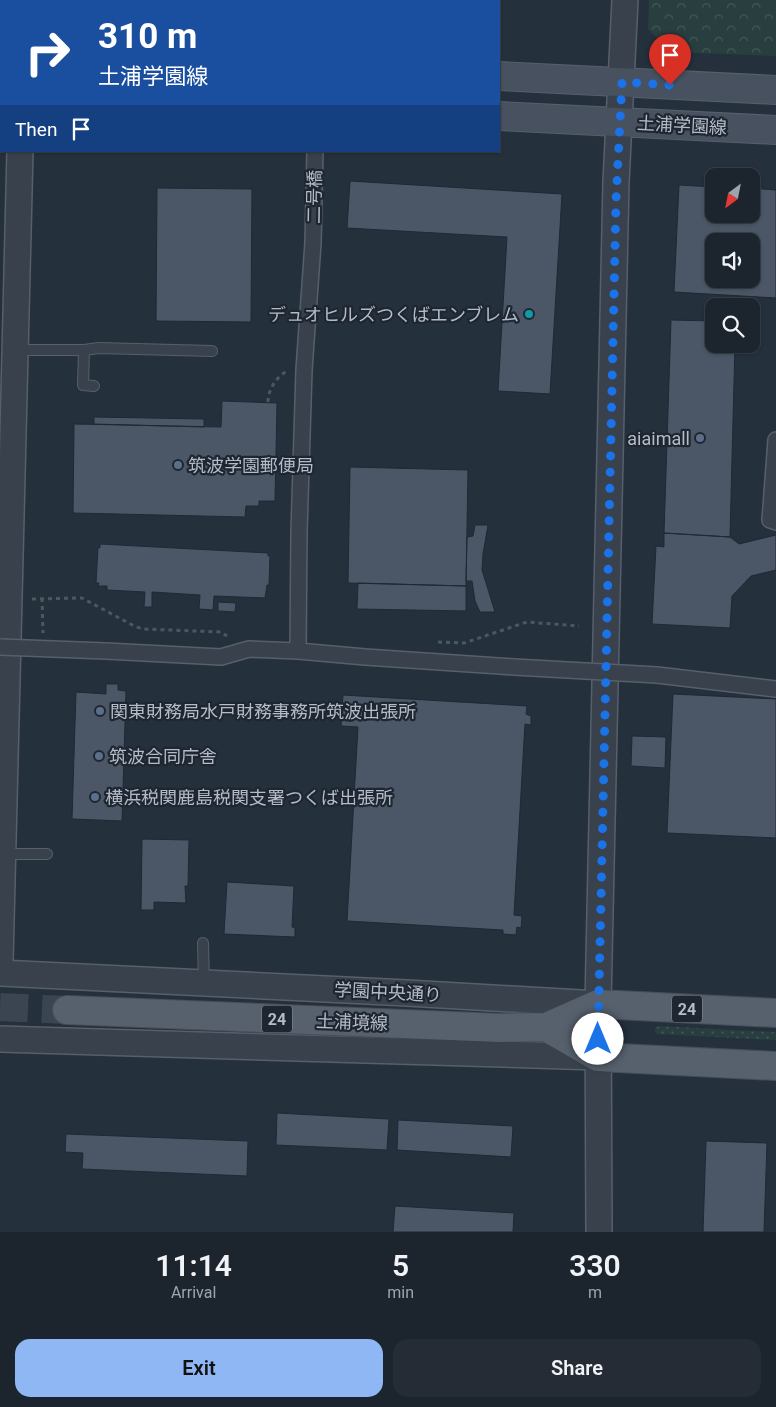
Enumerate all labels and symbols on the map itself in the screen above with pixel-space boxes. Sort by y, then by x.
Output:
pin [649,34,691,85]
street label: 土浦学園線 [637,112,727,138]
north arrow [705,168,760,222]
street label: 二号橋 [303,170,325,224]
place label: デュオヒルズつくばエンブレム [268,304,519,325]
marker: デュオヒルズつくばエンブレム [523,308,535,320]
place label: aiaimall [627,428,690,449]
marker: aiaimall [694,432,706,444]
place label: 筑波学園郵便局 [188,455,314,476]
marker: 筑波学園郵便局 [172,459,184,471]
place label: 関東財務局水戸財務事務所筑波出張所 [110,701,416,722]
marker: 関東財務局水戸財務事務所筑波出張所 [94,705,106,717]
place label: 筑波合同庁舎 [109,746,217,767]
marker: 筑波合同庁舎 [93,750,105,762]
place label: 横浜税関鹿島税関支署つくば出張所 [105,787,393,808]
marker: 横浜税関鹿島税関支署つくば出張所 [89,791,101,803]
street label: 学園中央通り [334,979,442,1005]
road number: 24 [672,996,702,1022]
road number: 24 [262,1006,292,1032]
street label: 土浦境線 [316,1010,388,1034]
position arrow [571,1012,623,1064]

